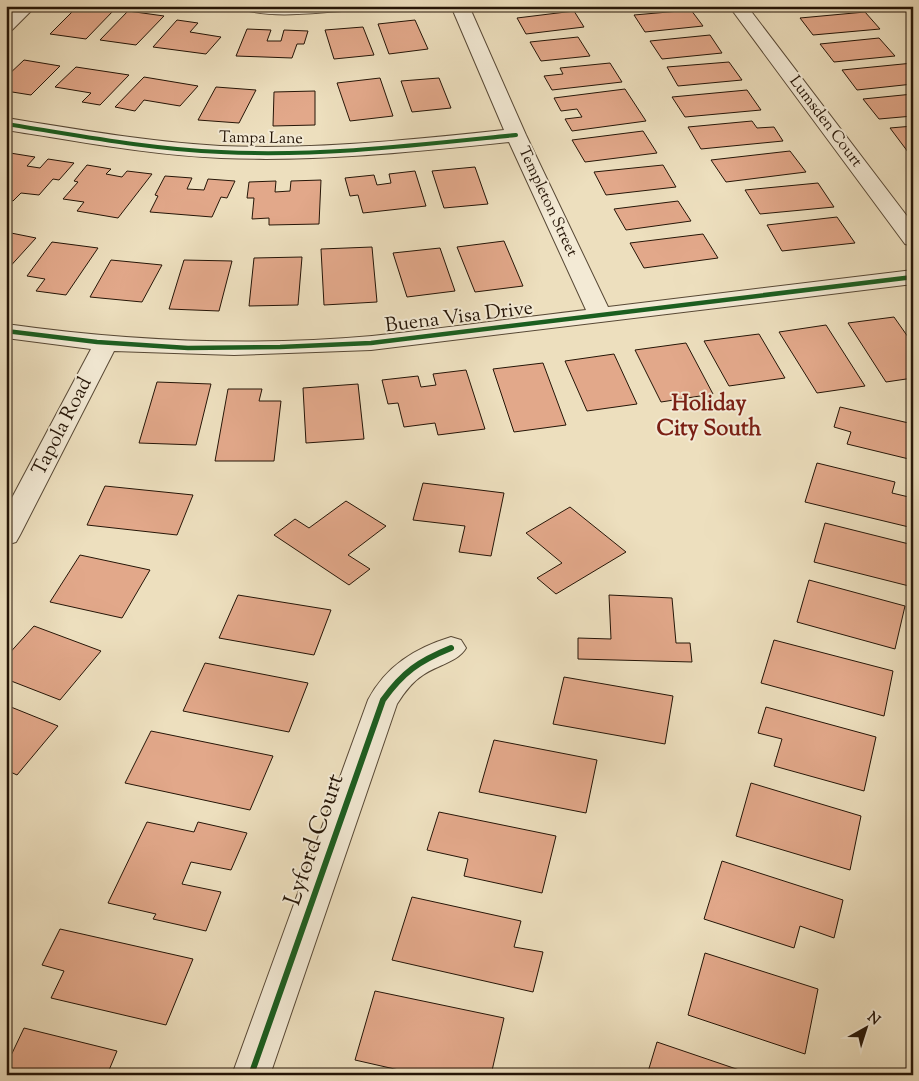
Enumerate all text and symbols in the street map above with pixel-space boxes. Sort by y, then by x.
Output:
street label: Lumsden Court [783,71,867,173]
street label: Tampa Lane [219,127,303,151]
street label: Templeton Street [511,143,583,261]
street label: Buena Visa Drive [383,295,535,341]
street label: Tapola Road [26,373,100,481]
district label: Holiday City South [657,389,762,446]
street label: Lyford Court [277,770,353,910]
north arrow [842,1004,892,1054]
text: N [862,1008,884,1031]

